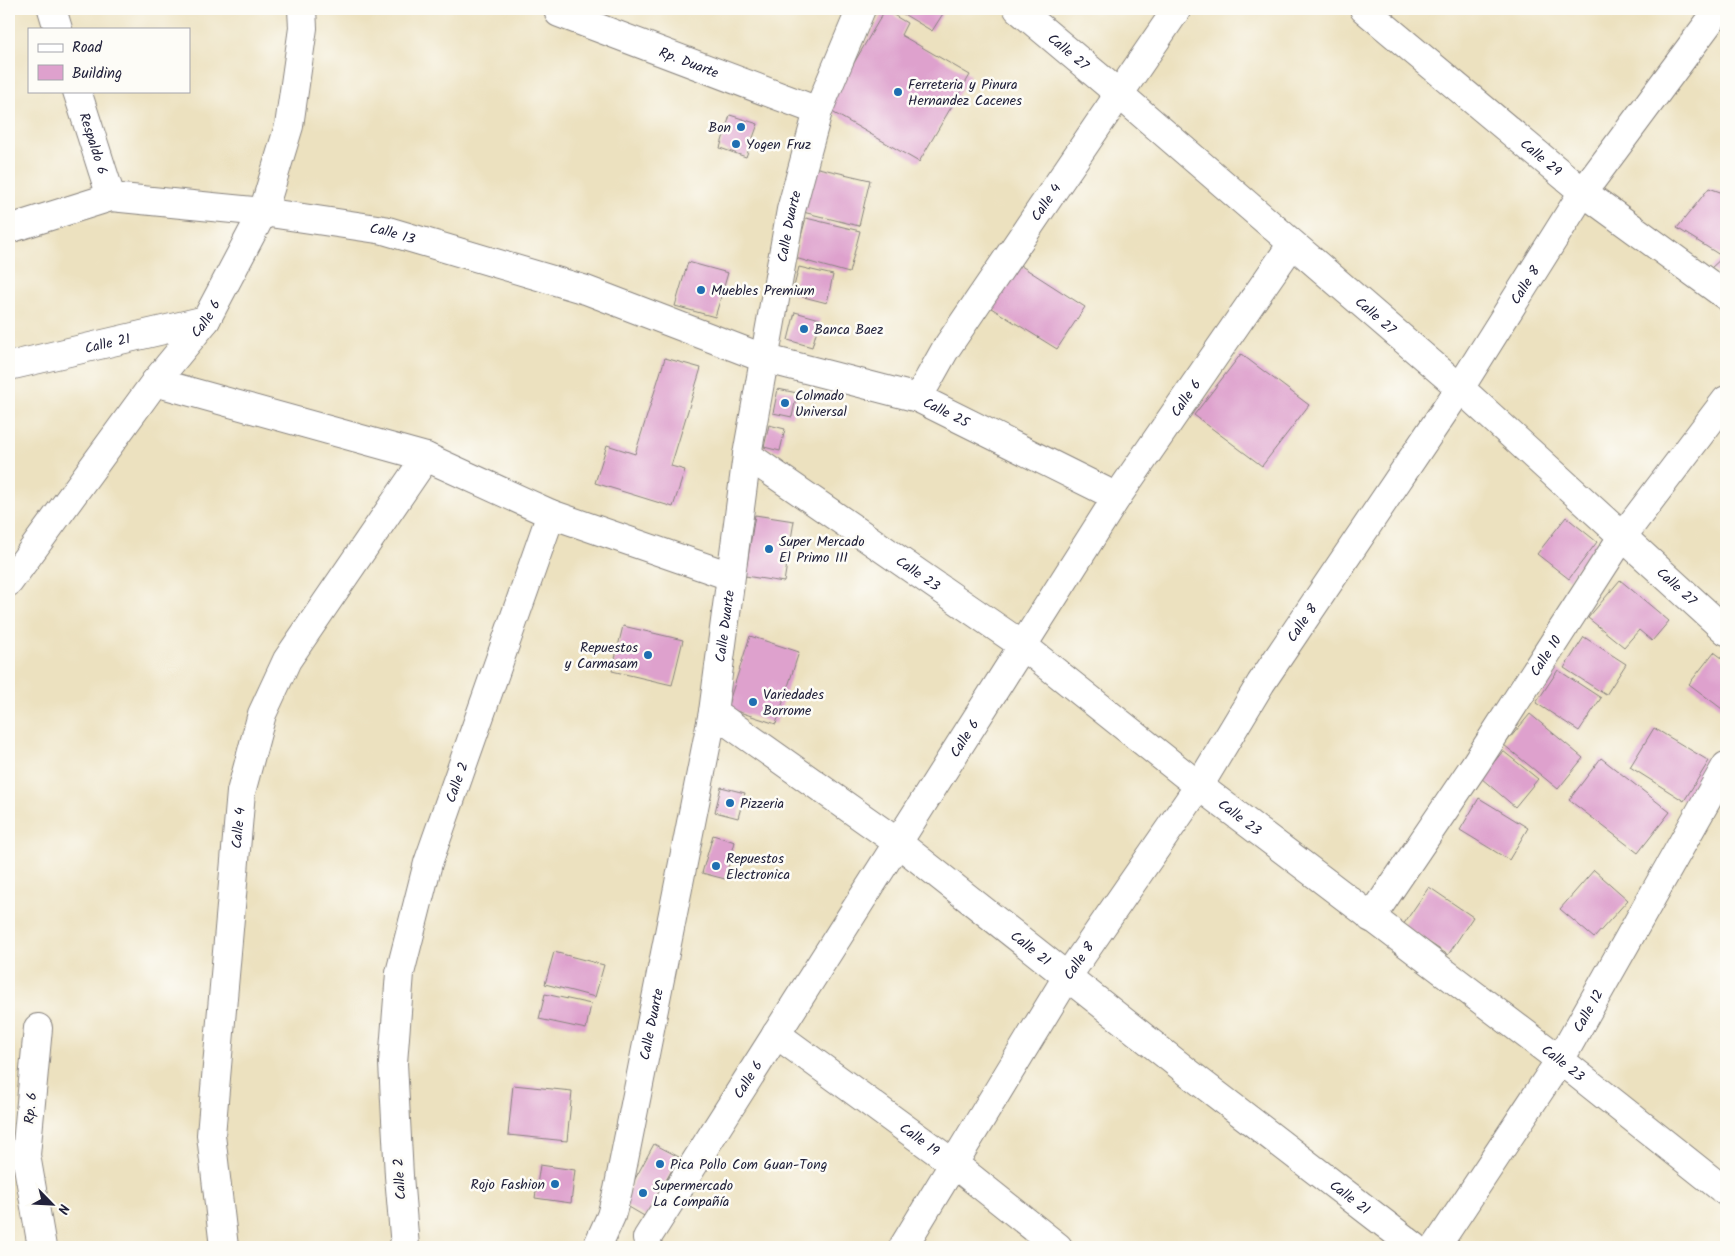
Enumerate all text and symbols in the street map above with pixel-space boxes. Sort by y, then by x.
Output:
legend [28,28,190,92]
street label: Calle 27 [1042,28,1094,77]
text: Road [72,36,103,60]
street label: Rp. Duarte [656,42,722,85]
text: Building [72,62,122,86]
place label: Ferreteria y Pinura Hernandez Cacenes [908,74,1022,112]
marker: Ferreteria y Pinura Hernandez Cacenes [892,86,904,98]
street label: Respaldo 6 [73,110,113,177]
place label: Bon [708,117,731,139]
marker: Bon [735,121,747,133]
place label: Yogen Fruz [746,134,811,156]
street label: Calle 29 [1515,134,1567,182]
marker: Yogen Fruz [730,138,742,150]
street label: Calle 4 [1026,179,1067,226]
street label: Calle Duarte [772,188,808,264]
street label: Calle 13 [368,218,418,251]
street label: Calle 8 [1505,261,1546,309]
place label: Muebles Premium [711,280,815,302]
marker: Muebles Premium [695,284,707,296]
street label: Calle 27 [1350,292,1401,341]
street label: Calle 6 [186,296,227,343]
place label: Banca Baez [814,319,883,341]
marker: Banca Baez [798,323,810,335]
street label: Calle 21 [83,328,133,360]
street label: Calle 6 [1166,375,1207,422]
place label: Colmado Universal [795,385,848,423]
street label: Calle 25 [919,392,974,434]
marker: Colmado Universal [779,397,791,409]
place label: Super Mercado El Primo III [779,531,865,569]
marker: Super Mercado El Primo III [763,543,775,555]
street label: Calle 23 [891,551,944,597]
street label: Calle 27 [1651,562,1702,612]
street label: Calle Duarte [710,588,741,664]
street label: Calle 8 [1282,599,1324,647]
street label: Calle 10 [1525,631,1568,681]
place label: Repuestos y Carmasam [564,637,638,675]
marker: Repuestos y Carmasam [642,649,654,661]
place label: Variedades Borrome [763,684,824,722]
marker: Variedades Borrome [747,696,759,708]
street label: Calle 6 [945,715,985,762]
street label: Calle 2 [440,759,475,806]
place label: Pizzeria [740,793,784,815]
street label: Calle 23 [1213,794,1266,842]
marker: Pizzeria [724,797,736,809]
street label: Calle 4 [226,806,252,850]
place label: Repuestos Electronica [726,848,790,886]
marker: Repuestos Electronica [710,860,722,872]
street label: Calle 21 [1005,926,1055,972]
street label: Calle 8 [1058,937,1101,985]
street label: Calle Duarte [634,986,670,1062]
street label: Calle 12 [1568,986,1610,1037]
street label: Calle 23 [1536,1040,1589,1088]
street label: Calle 6 [728,1056,769,1103]
street label: Rp. 6 [19,1091,43,1125]
street label: Calle 19 [894,1118,944,1162]
place label: Pica Pollo Com Guan-Tong [670,1154,827,1176]
street label: Calle 2 [388,1157,412,1201]
marker: Pica Pollo Com Guan-Tong [654,1158,666,1170]
place label: Rojo Fashion [470,1174,545,1196]
place label: Supermercado La Compañía [653,1175,733,1213]
street label: Calle 21 [1324,1175,1375,1221]
north arrow [28,1178,78,1228]
marker: Rojo Fashion [549,1178,561,1190]
marker: Supermercado La Compañía [637,1187,649,1199]
text: N [51,1200,75,1218]

